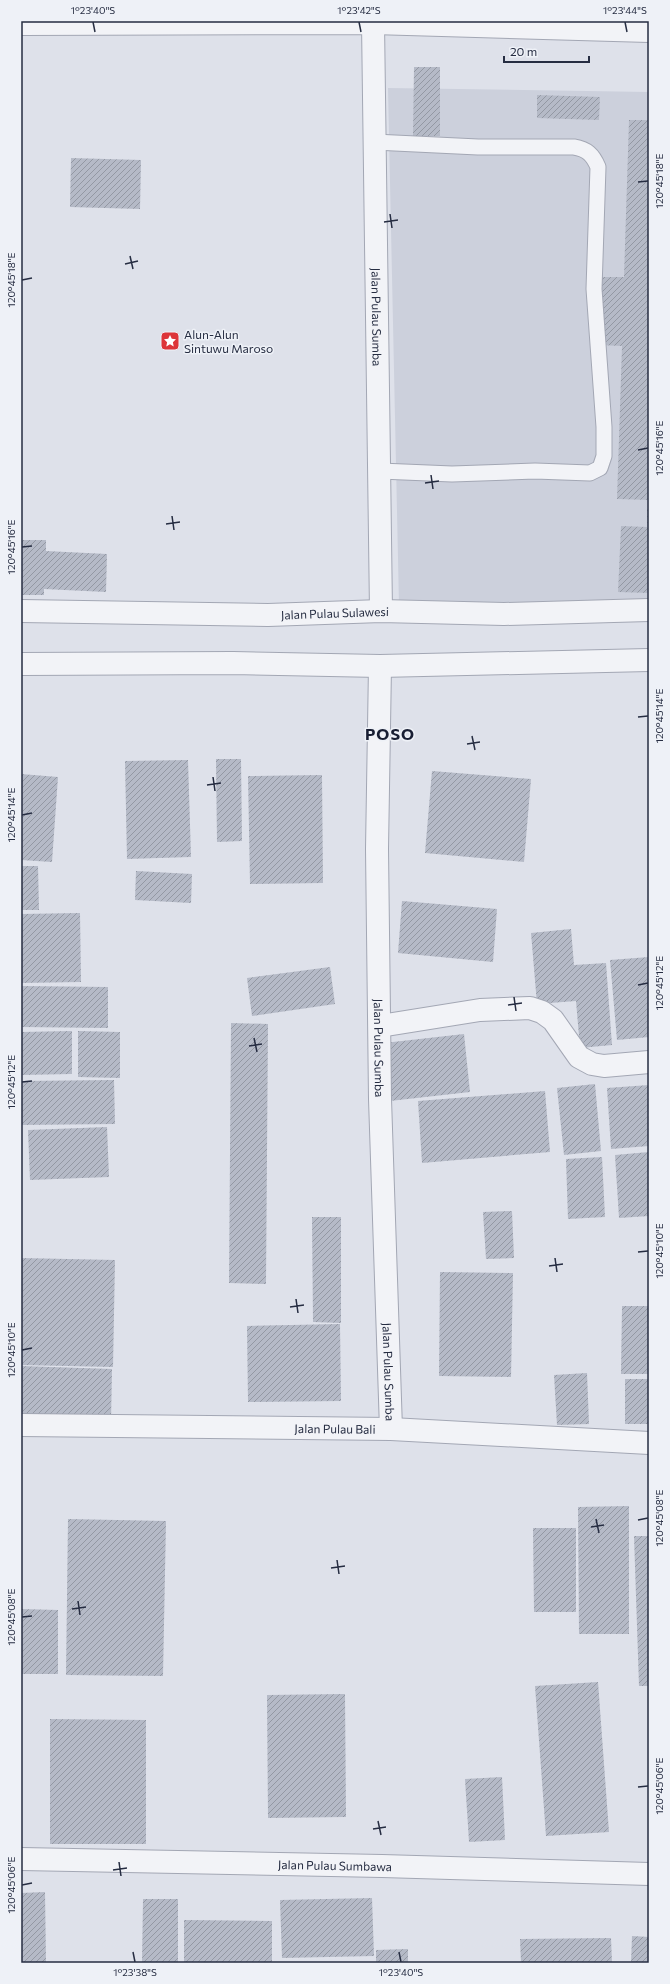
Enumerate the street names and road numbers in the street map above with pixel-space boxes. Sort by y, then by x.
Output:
street label: Jalan Pulau Sumba [368,268,385,366]
street label: Jalan Pulau Sulawesi [281,604,389,623]
street label: Jalan Pulau Sumba [371,999,387,1097]
street label: Jalan Pulau Sumba [379,1322,398,1421]
street label: Jalan Pulau Bali [294,1421,376,1436]
street label: Jalan Pulau Sumbawa [278,1857,392,1873]

